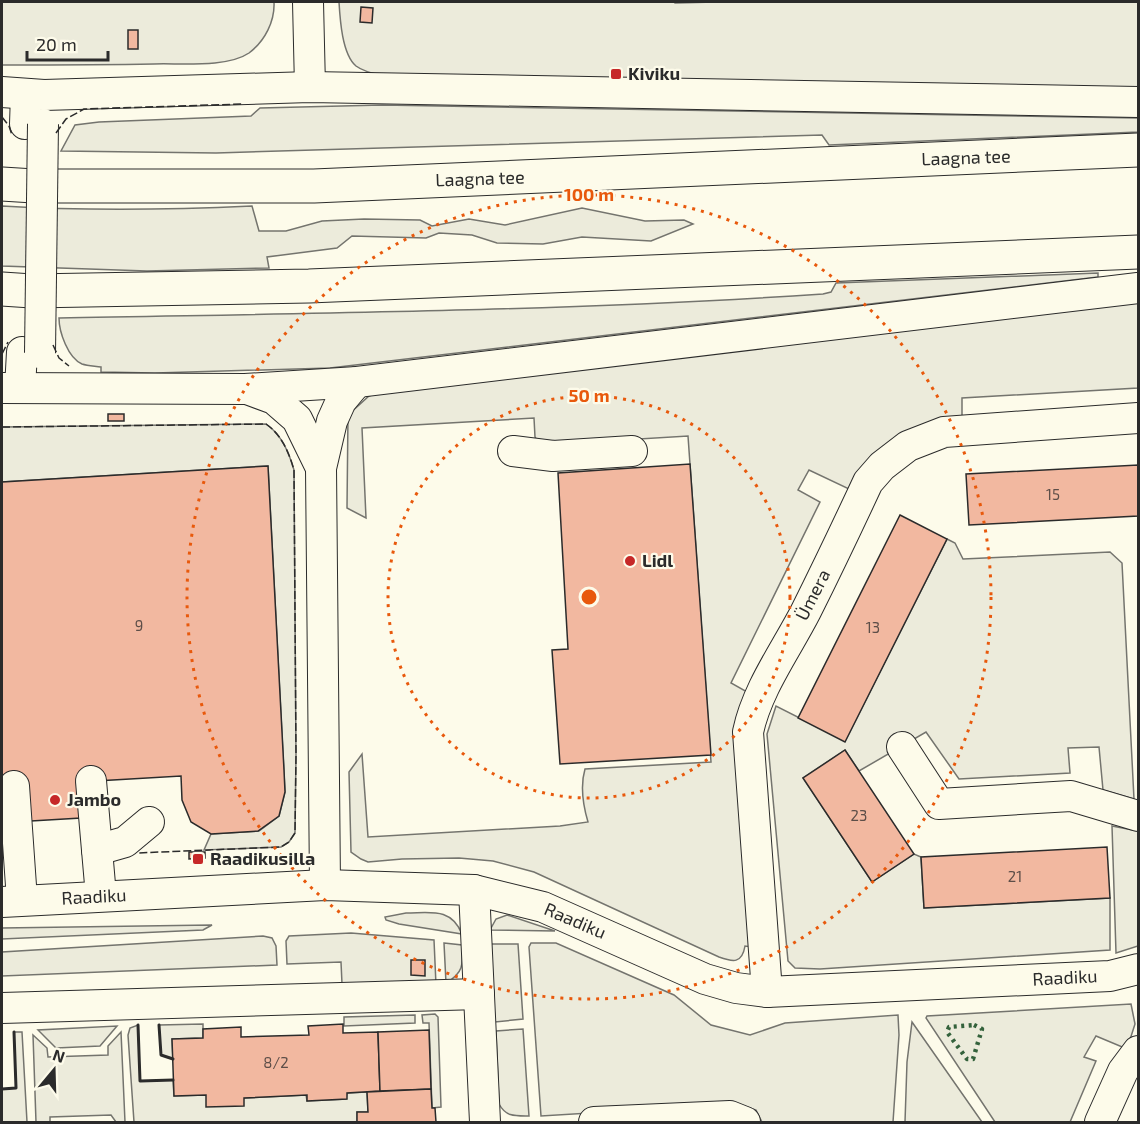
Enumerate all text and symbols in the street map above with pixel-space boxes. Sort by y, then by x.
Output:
scale bar [27,24,108,62]
text: 20 m [36,33,77,55]
place label: Kiviku [628,62,680,84]
marker: Kiviku [609,67,623,81]
street label: Laagna tee [921,144,1011,170]
street label: Laagna tee [435,165,525,191]
text: 100 m [564,183,614,205]
text: 50 m [568,384,610,406]
house number: 15 [1046,485,1060,503]
place label: Lidl [642,549,673,571]
marker: Lidl [623,554,637,568]
street label: Ümera [790,565,834,624]
centre of rings [579,587,599,607]
house number: 9 [135,616,143,634]
house number: 13 [866,618,880,636]
place label: Jambo [67,788,121,810]
marker: Jambo [48,793,62,807]
house number: 23 [851,806,867,824]
place label: Raadikusilla [210,847,315,869]
marker: Raadikusilla [191,852,205,866]
house number: 21 [1008,867,1022,885]
street label: Raadiku [61,883,127,909]
street label: Raadiku [541,897,610,943]
street label: Raadiku [1032,964,1098,990]
north arrow [24,1040,84,1100]
text: N [50,1044,68,1066]
house number: 8/2 [263,1053,289,1071]

